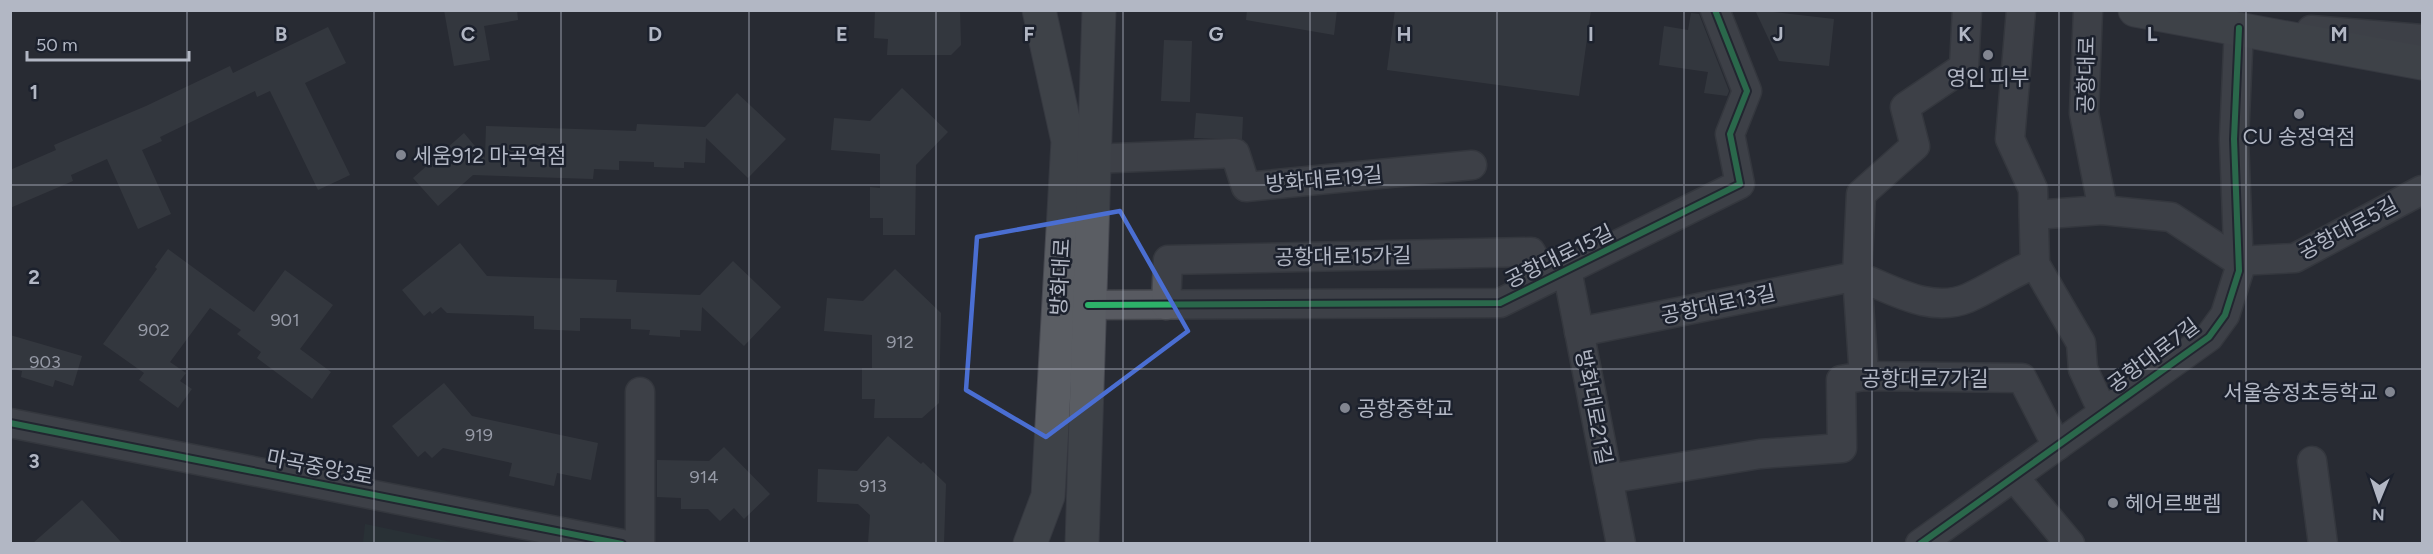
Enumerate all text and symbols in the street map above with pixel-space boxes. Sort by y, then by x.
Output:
text: B [275,22,287,46]
text: C [461,22,475,46]
text: D [648,22,662,46]
text: E [836,22,848,46]
text: F [1023,22,1035,46]
text: G [1209,22,1224,46]
text: H [1397,22,1412,46]
text: I [1588,22,1594,46]
text: J [1772,22,1784,46]
text: K [1958,22,1972,46]
text: L [2147,22,2158,46]
text: M [2330,22,2348,46]
scale bar [27,24,189,62]
text: 50 m [36,34,78,56]
street label: 공항대로 [2073,36,2099,114]
marker: 영인 피부 [1981,48,1995,62]
place label: 영인 피부 [1947,65,2029,90]
text: 1 [30,80,38,104]
marker: CU 송정역점 [2292,107,2306,121]
place label: CU 송정역점 [2243,124,2355,149]
place label: 세움912 마곡역점 [413,143,566,168]
marker: 세움912 마곡역점 [394,148,408,162]
street label: 방화대로19길 [1265,161,1383,197]
street label: 공항대로5길 [2294,191,2402,265]
street label: 공항대로15길 [1501,219,1617,293]
street label: 방화대로 [1045,238,1075,316]
street label: 공항대로15가길 [1274,242,1412,270]
text: 2 [28,265,40,289]
street label: 공항대로13길 [1658,280,1778,328]
house number: 901 [270,309,300,331]
street label: 공항대로7길 [2102,313,2204,397]
house number: 902 [138,319,170,341]
house number: 912 [886,331,914,353]
street label: 방화대로21길 [1571,347,1617,467]
house number: 903 [29,351,61,373]
street label: 공항대로7가길 [1861,366,1989,391]
place label: 서울송정초등학교 [2223,380,2378,405]
marker: 서울송정초등학교 [2383,385,2397,399]
place label: 공항중학교 [1357,396,1454,421]
marker: 공항중학교 [1338,401,1352,415]
house number: 919 [465,424,493,446]
street label: 마곡중앙3로 [265,444,375,490]
text: 3 [28,449,40,473]
house number: 914 [690,466,718,488]
north arrow [2349,470,2409,530]
house number: 913 [859,475,887,497]
place label: 헤어르뽀렘 [2125,491,2222,516]
marker: 헤어르뽀렘 [2106,496,2120,510]
text: N [2372,505,2385,524]

